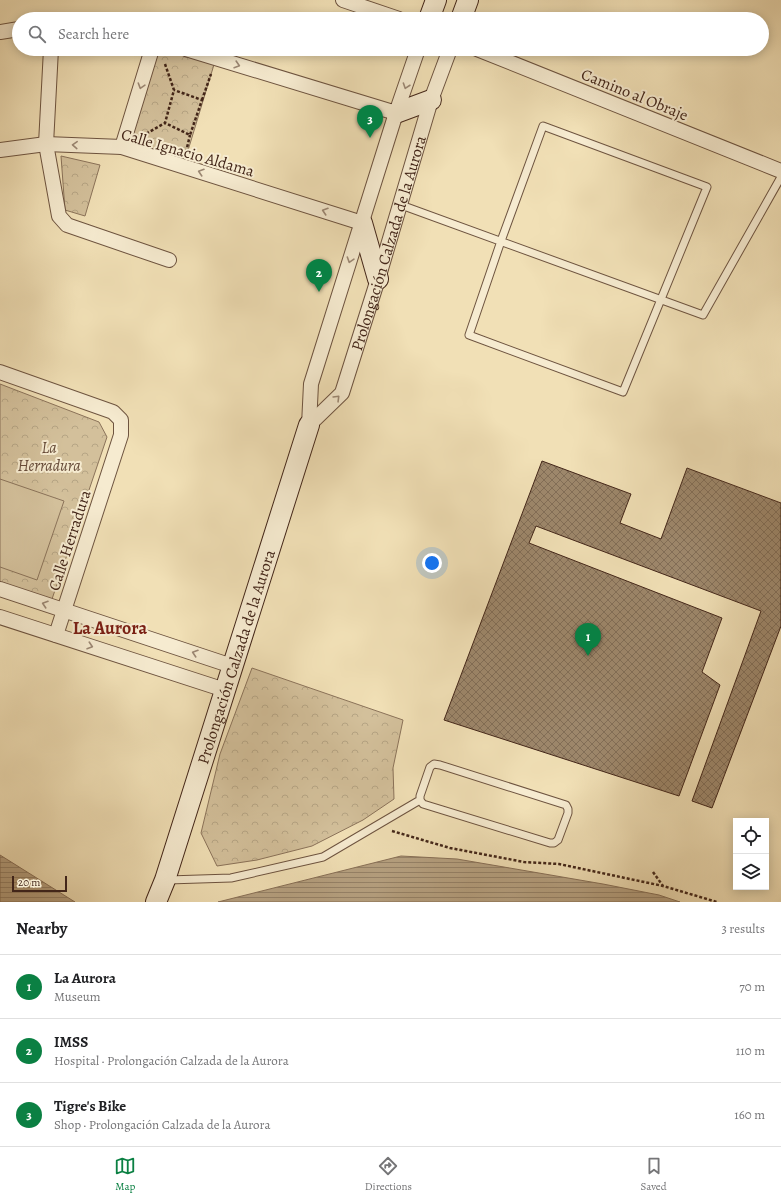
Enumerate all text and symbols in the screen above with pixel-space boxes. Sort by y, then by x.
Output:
search box [12,12,769,56]
icon: search [26,23,48,45]
text: Search here [58,24,129,44]
one-way arrow [233,60,240,68]
street label: Camino al Obraje [578,63,691,126]
one-way arrow [402,82,410,89]
one-way arrow [137,83,146,90]
pin: 3 [357,105,383,138]
street label: Calle Ignacio Aldama [119,123,257,183]
street label: Prolongación Calzada de la Aurora [346,132,432,354]
one-way arrow [72,141,78,149]
one-way arrow [197,168,204,177]
one-way arrow [321,208,328,216]
one-way arrow [346,257,355,264]
pin: 2 [306,259,332,292]
one-way arrow [332,395,340,403]
park label: La Herradura [17,437,81,477]
street label: Calle Herradura [43,487,97,594]
street label: Prolongación Calzada de la Aurora [192,546,281,767]
your location [422,553,442,573]
one-way arrow [42,600,49,609]
district label: La Aurora [73,616,148,640]
pin: 1 [575,623,601,656]
one-way arrow [87,641,94,650]
one-way arrow [192,650,199,658]
map controls [733,818,769,890]
button: locate [733,818,769,854]
button: layers [733,854,769,890]
scale bar [12,874,67,893]
text: 20 m [18,875,40,890]
text: Nearby [16,917,67,940]
text: 3 results [721,920,765,937]
text: La Aurora [54,968,116,988]
text: 1 [27,978,31,995]
text: 70 m [739,978,765,995]
text: Museum [54,988,101,1005]
text: IMSS [54,1032,88,1052]
text: 2 [26,1042,32,1059]
text: 110 m [736,1042,765,1059]
text: Hospital · Prolongación Calzada de la Aurora [54,1052,289,1069]
text: Tigre's Bike [54,1096,126,1116]
text: 3 [26,1106,32,1123]
text: 160 m [734,1106,765,1123]
text: Shop · Prolongación Calzada de la Aurora [54,1116,270,1133]
tab: Map [114,1155,136,1194]
tab: Directions [365,1155,412,1194]
tab: Saved [641,1155,667,1194]

